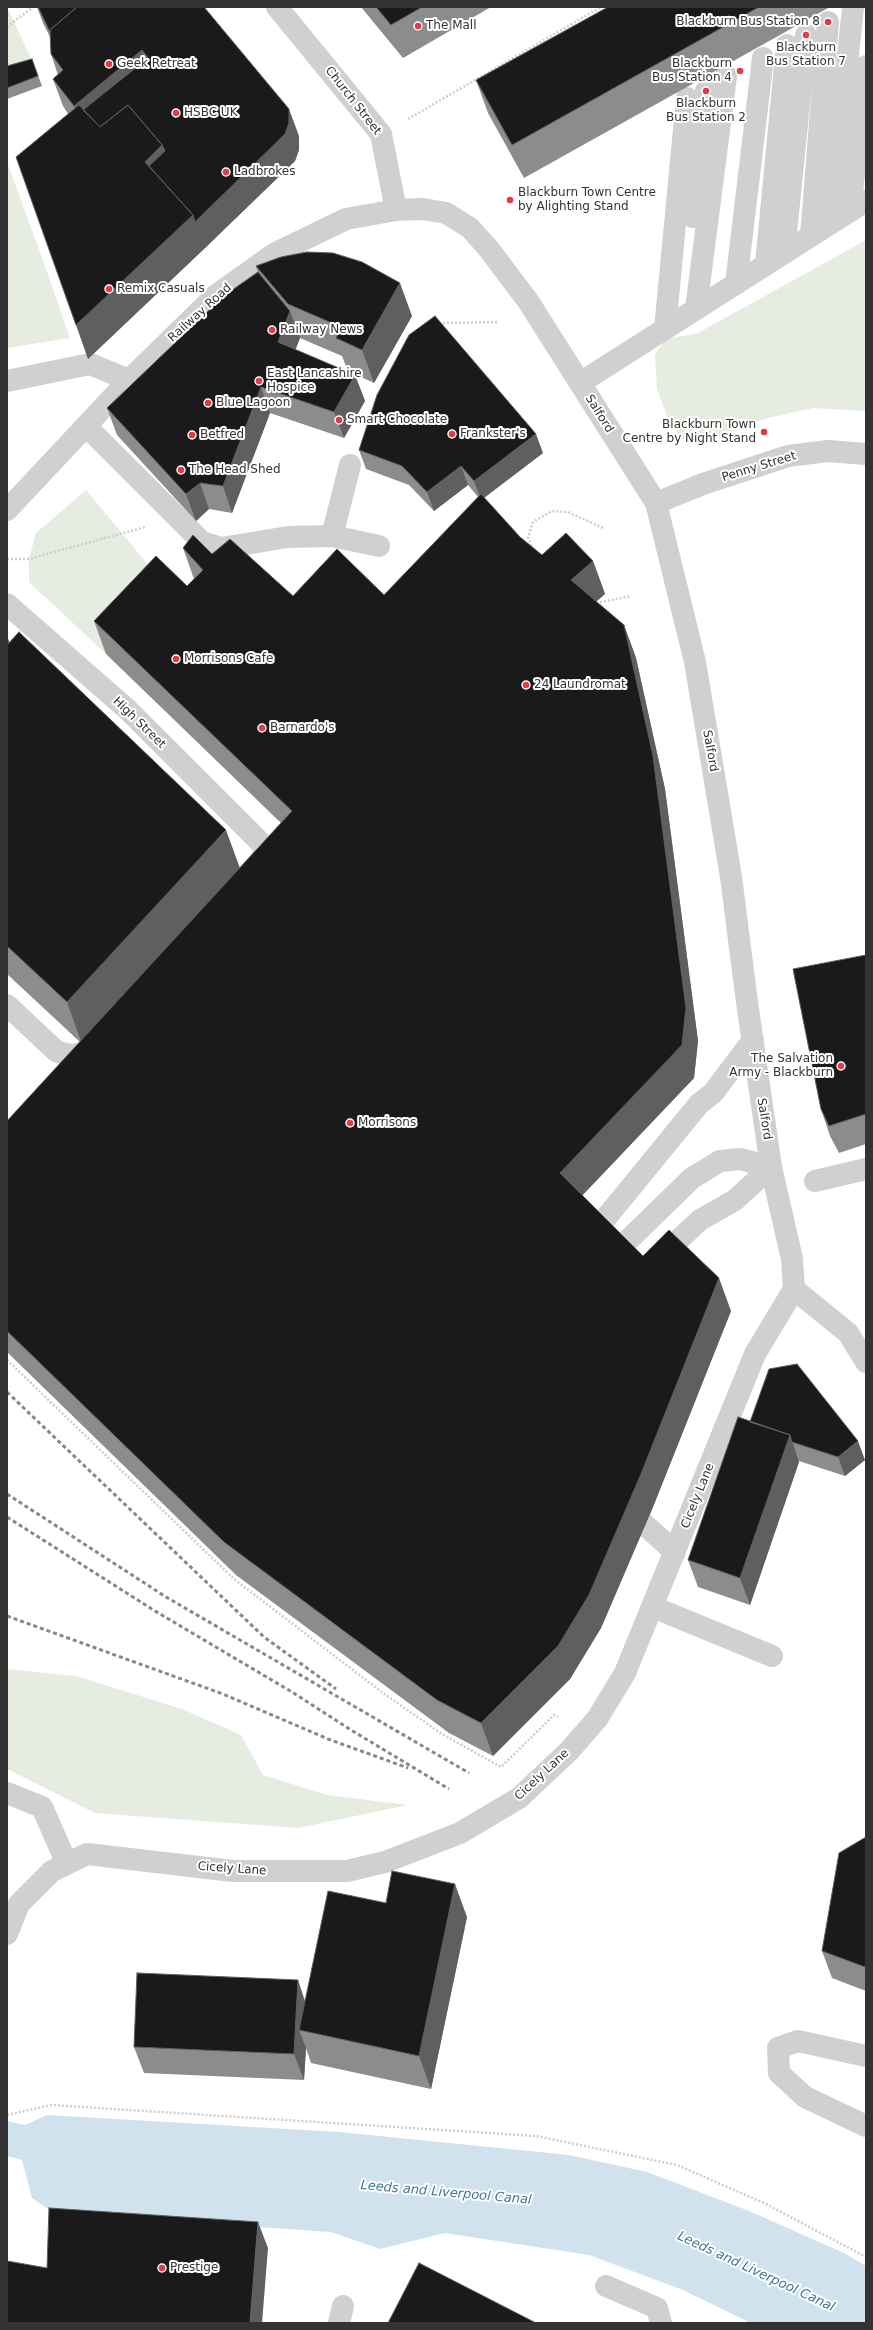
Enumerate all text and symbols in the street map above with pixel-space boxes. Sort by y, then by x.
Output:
place label: Blackburn Bus Station 8 [676,15,820,29]
marker: Blackburn Bus Station 8 [823,17,833,27]
place label: The Mall [426,19,477,33]
marker: The Mall [413,21,423,31]
marker: Blackburn Bus Station 7 [801,30,811,40]
place label: Blackburn Bus Station 7 [766,41,846,69]
place label: Geek Retreat [117,57,196,71]
place label: Blackburn Bus Station 4 [652,57,732,85]
marker: Geek Retreat [104,59,114,69]
street label: Church Street [322,64,384,138]
marker: Blackburn Bus Station 4 [735,66,745,76]
marker: Blackburn Bus Station 2 [701,86,711,96]
place label: Blackburn Bus Station 2 [666,97,746,125]
place label: HSBC UK [184,106,238,120]
marker: HSBC UK [171,108,181,118]
place label: Ladbrokes [234,165,295,179]
marker: Ladbrokes [221,167,231,177]
place label: Blackburn Town Centre by Alighting Stand [518,186,656,214]
marker: Blackburn Town Centre by Alighting Stand [505,195,515,205]
street label: Railway Road [165,281,235,345]
place label: Remix Casuals [117,282,205,296]
marker: Remix Casuals [104,284,114,294]
place label: Railway News [280,323,363,337]
marker: Railway News [267,325,277,335]
place label: East Lancashire Hospice [267,367,362,395]
marker: East Lancashire Hospice [254,376,264,386]
street label: Salford [582,392,616,436]
place label: Blue Lagoon [216,396,290,410]
marker: Blue Lagoon [203,398,213,408]
place label: Smart Chocolate [347,413,447,427]
marker: Smart Chocolate [334,415,344,425]
place label: Blackburn Town Centre by Night Stand [623,418,756,446]
place label: Frankster's [460,427,526,441]
marker: Blackburn Town Centre by Night Stand [759,427,769,437]
place label: Betfred [200,428,244,442]
marker: Frankster's [447,429,457,439]
marker: Betfred [187,430,197,440]
street label: Penny Street [720,449,798,485]
place label: The Head Shed [189,463,281,477]
marker: The Head Shed [176,465,186,475]
place label: Morrisons Cafe [184,652,273,666]
marker: Morrisons Cafe [171,654,181,664]
place label: 24 Laundromat [534,678,626,692]
marker: 24 Laundromat [521,680,531,690]
street label: High Street [110,694,168,752]
place label: Barnardo's [270,721,334,735]
marker: Barnardo's [257,723,267,733]
street label: Salford [699,729,721,773]
place label: The Salvation Army - Blackburn [729,1052,833,1080]
marker: The Salvation Army - Blackburn [836,1061,846,1071]
street label: Salford [754,1097,774,1141]
place label: Morrisons [358,1116,416,1130]
marker: Morrisons [345,1118,355,1128]
street label: Cicely Lane [678,1461,718,1531]
street label: Cicely Lane [512,1746,572,1804]
street label: Cicely Lane [197,1859,267,1879]
water label: Leeds and Liverpool Canal [360,2178,532,2208]
water label: Leeds and Liverpool Canal [675,2229,837,2315]
place label: Prestige [170,2261,218,2275]
marker: Prestige [157,2263,167,2273]

